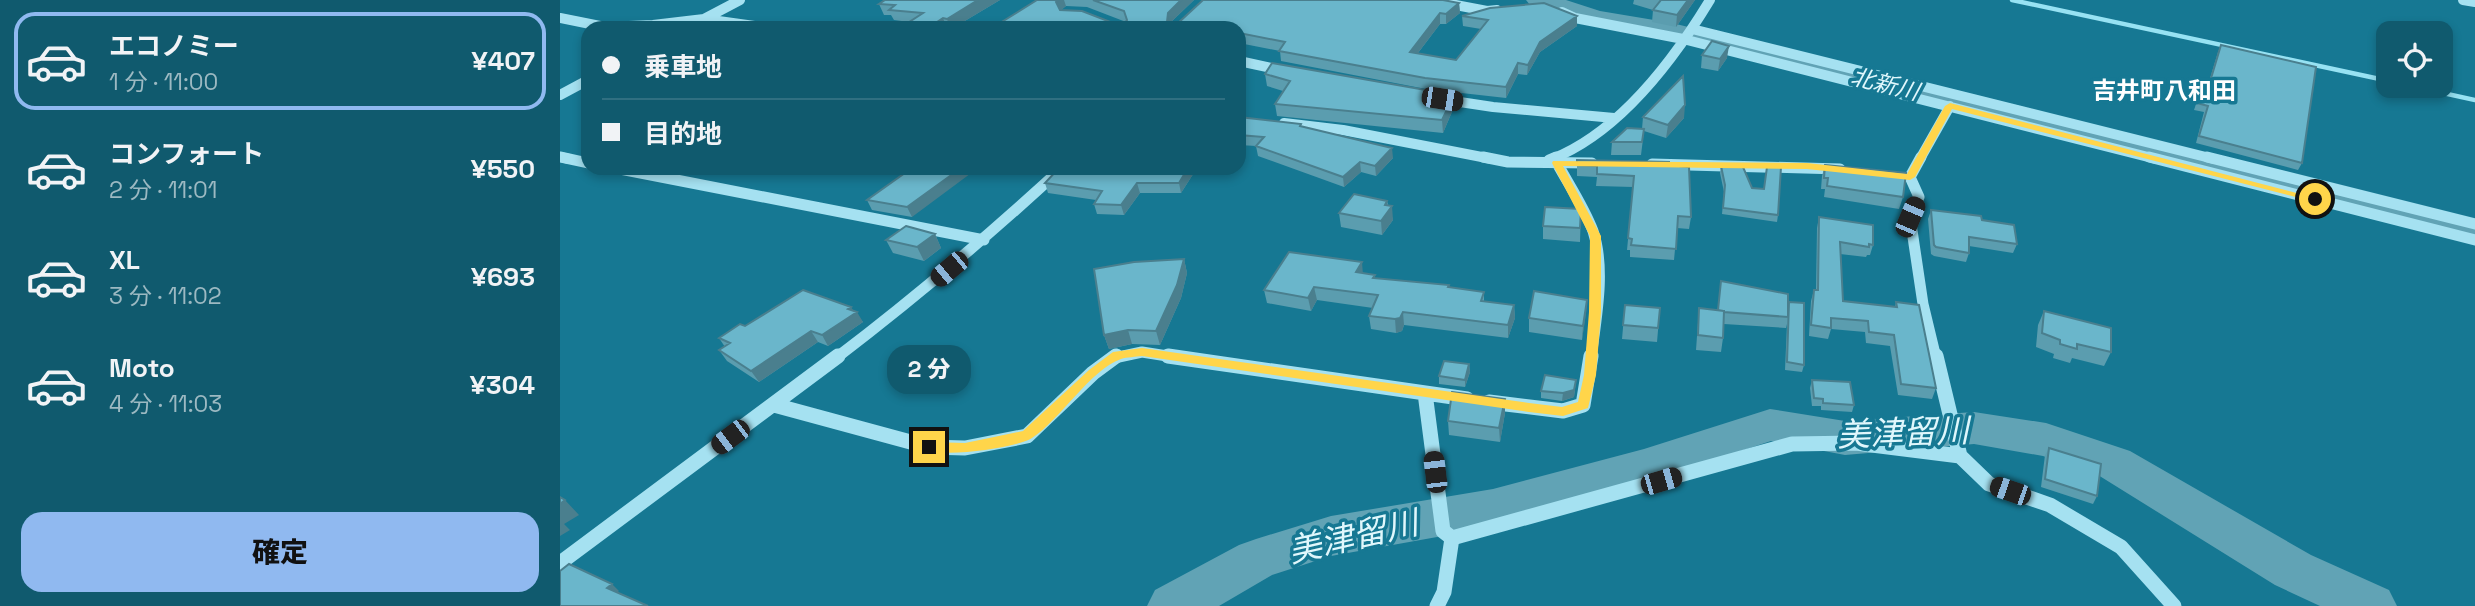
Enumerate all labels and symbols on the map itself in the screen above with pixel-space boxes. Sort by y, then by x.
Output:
water label: 北新川 [1848,61,1925,108]
district label: 吉井町八和田 [2092,75,2236,106]
car [1420,85,1465,113]
route start [2299,183,2331,215]
car [1893,194,1928,240]
car [927,247,972,291]
callout: 2 分 [887,346,971,394]
water label: 美津留川 [1836,410,1973,456]
car [707,416,754,458]
route end [913,431,945,463]
car [1423,450,1448,494]
car [1638,465,1685,497]
car [1987,474,2034,508]
water label: 美津留川 [1284,501,1425,572]

